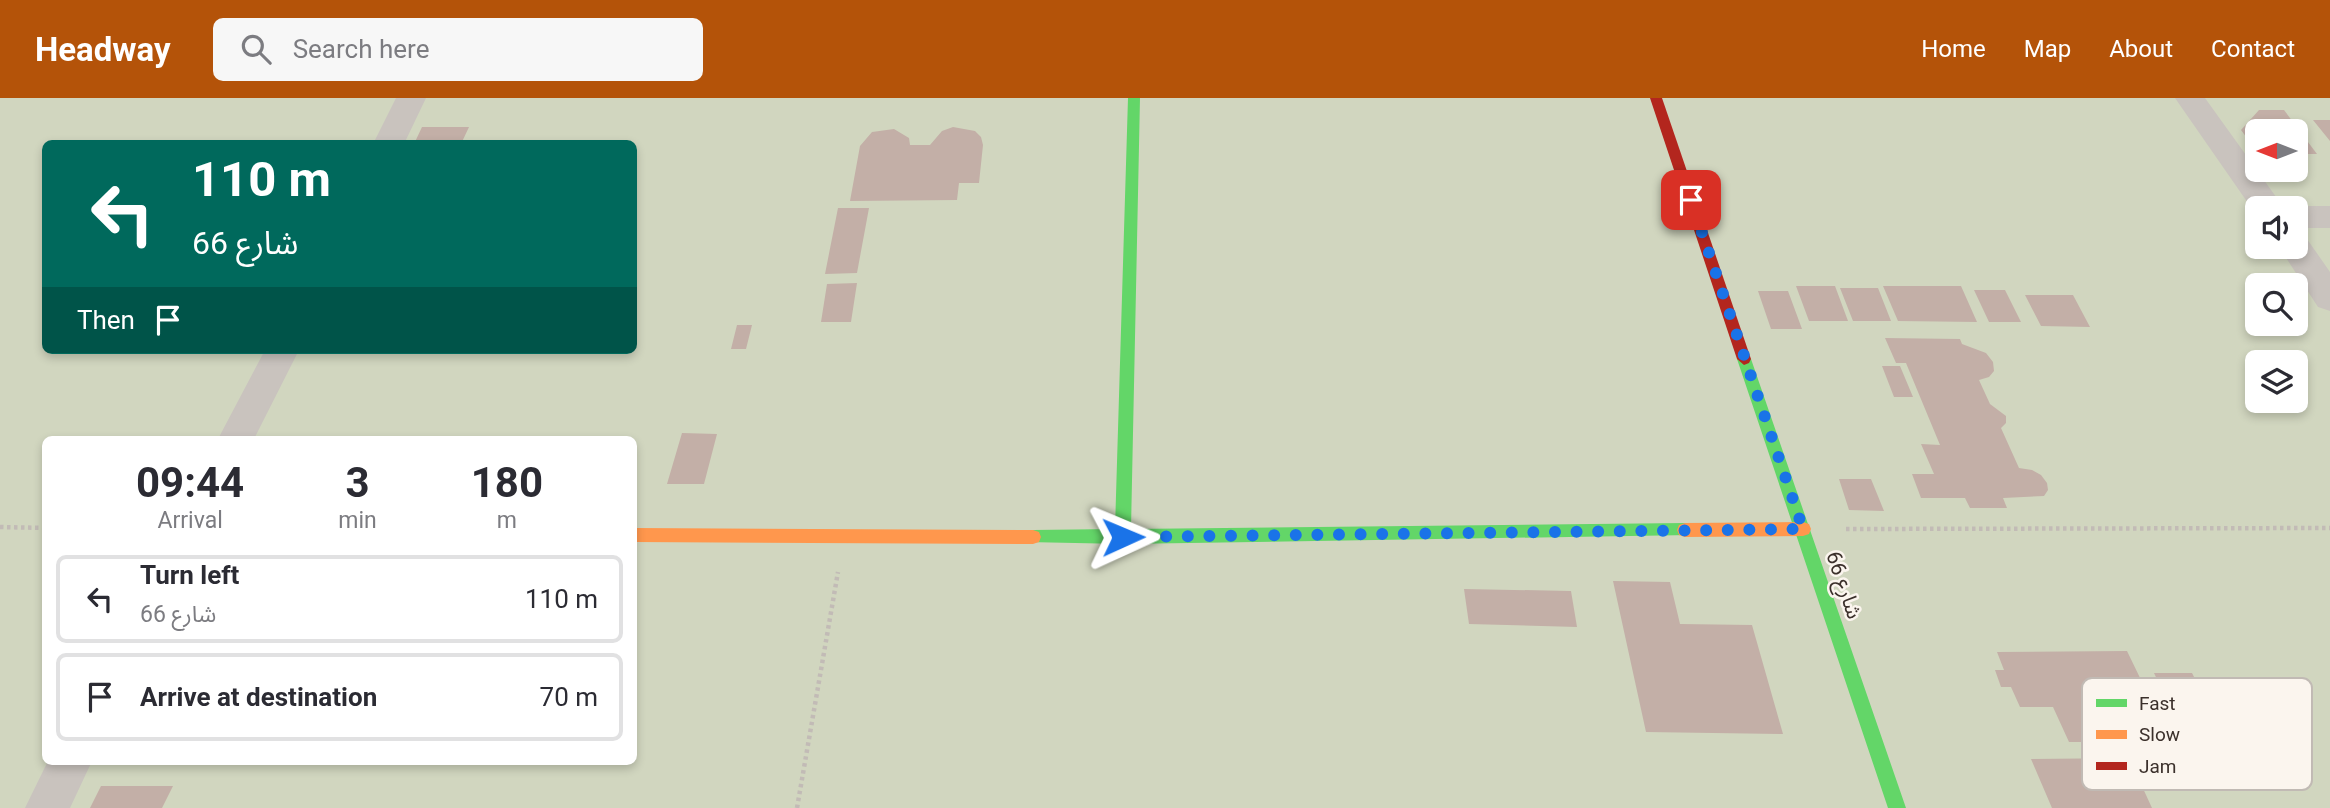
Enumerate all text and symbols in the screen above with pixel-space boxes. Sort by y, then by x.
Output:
search box [213,18,703,81]
text: Headway [35,30,171,69]
icon: search [237,30,275,68]
text: Search here [293,34,429,64]
text: Home [1921,35,1986,63]
text: Map [2024,35,2071,63]
text: About [2109,35,2173,63]
text: Contact [2211,35,2295,63]
north arrow [2245,119,2308,182]
map controls [2245,119,2308,413]
text: 110 m [192,151,331,208]
icon: left [77,168,168,259]
pin [1661,170,1721,230]
icon: arrive [1672,181,1710,219]
button: sound [2245,196,2308,259]
text: شارع 66 [192,224,298,262]
button: search [2245,273,2308,336]
icon: arrive [149,301,187,339]
text: Then [77,305,135,335]
button: layers [2245,350,2308,413]
text: 09:44 [136,458,244,507]
text: 3 [345,458,370,507]
text: 180 [471,458,543,507]
position arrow [1086,500,1160,574]
text: Arrival [157,507,223,534]
text: min [338,507,377,534]
text: m [497,507,517,534]
street label: شارع 66 [1818,548,1867,623]
text: Turn left [140,560,239,590]
icon: left [81,580,119,618]
text: 110 m [525,584,598,614]
text: شارع 66 [140,601,216,628]
icon: arrive [81,678,119,716]
legend [2082,678,2312,790]
text: Arrive at destination [140,682,377,712]
text: 70 m [540,682,598,712]
text: Fast [2139,692,2176,715]
text: Slow [2139,723,2180,746]
text: Jam [2139,755,2176,778]

